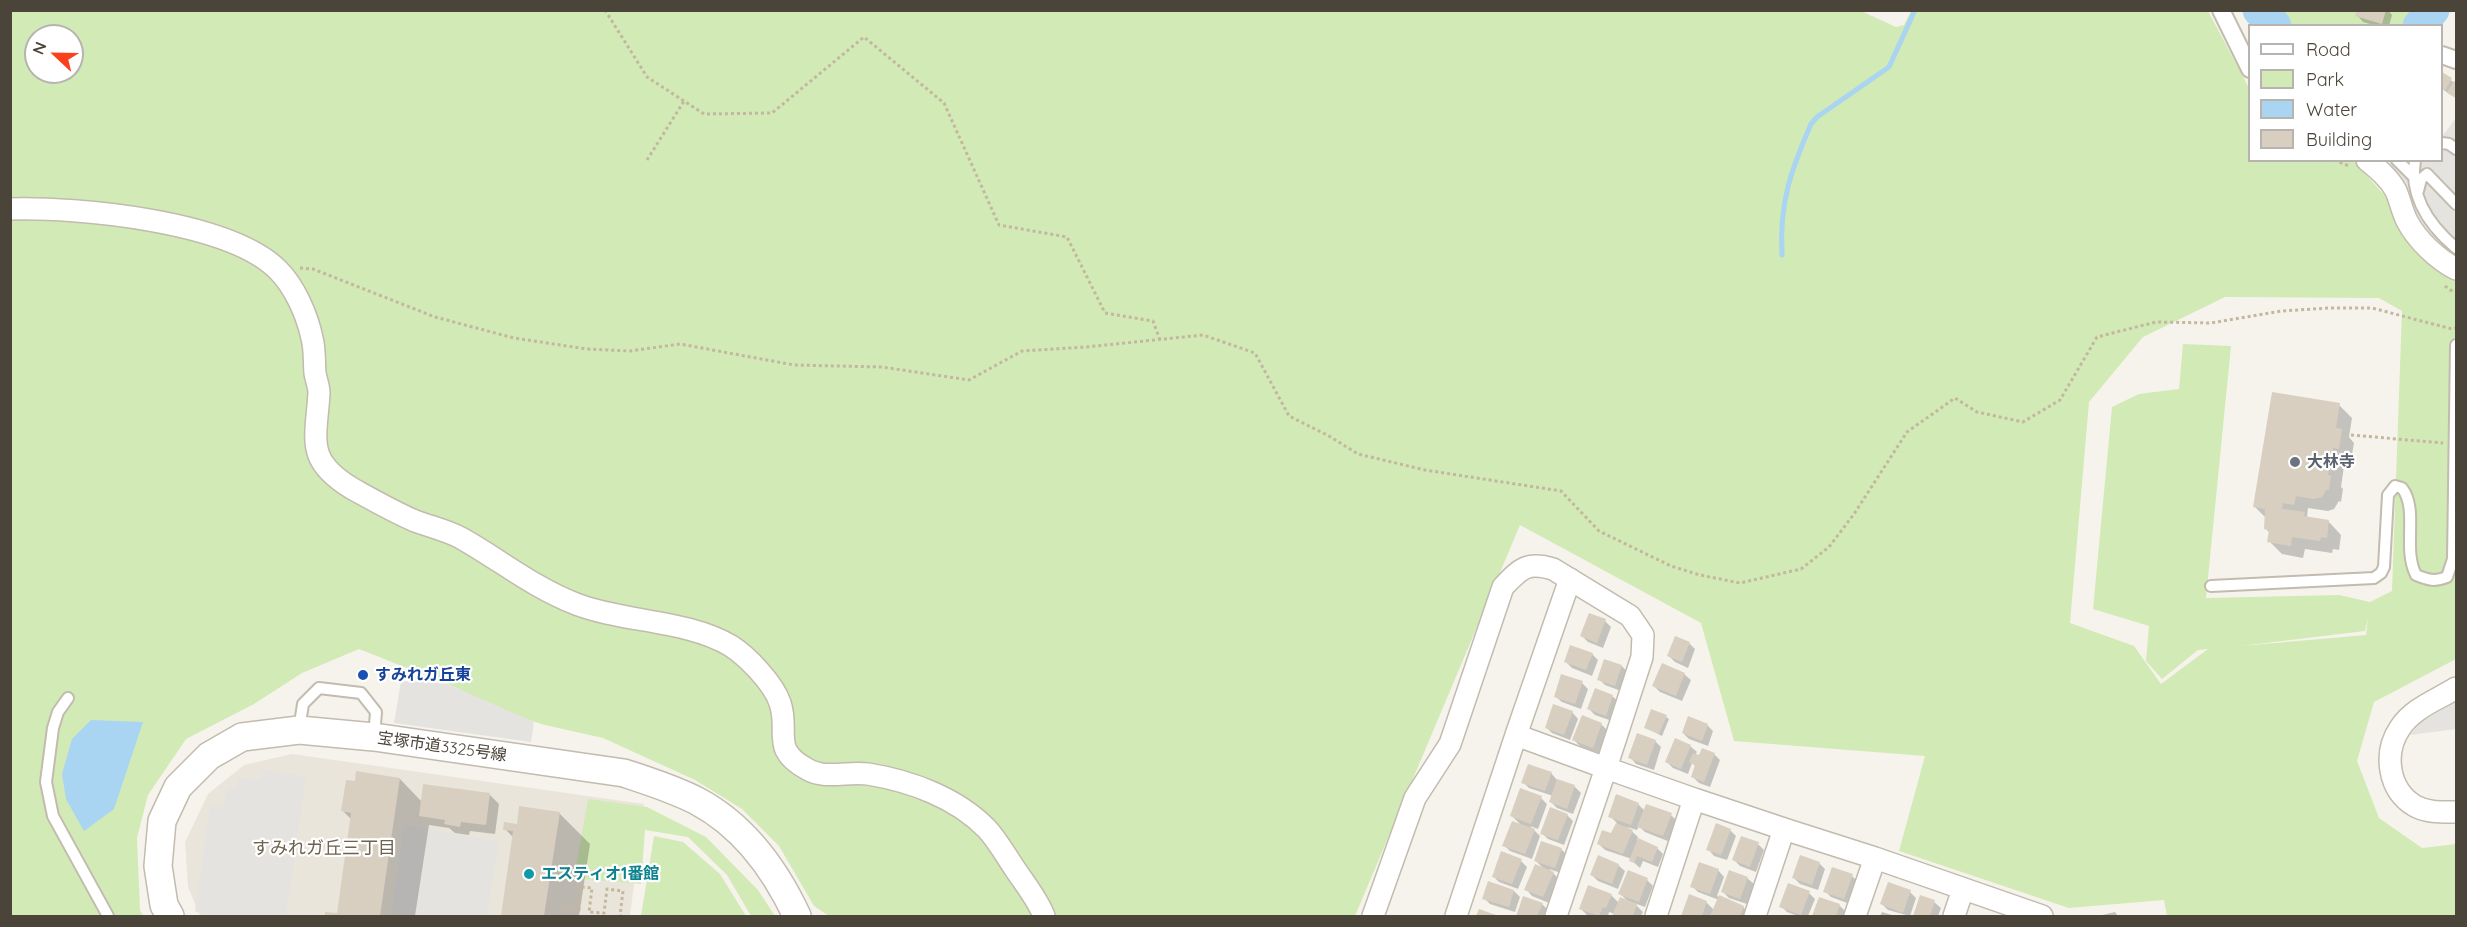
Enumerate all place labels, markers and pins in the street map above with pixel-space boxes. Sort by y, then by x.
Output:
place label: 大林寺 [2307,452,2355,472]
marker: 大林寺 [2288,455,2302,469]
place label: すみれガ丘東 [375,665,471,685]
marker: すみれガ丘東 [356,668,370,682]
place label: エスティオ1番館 [541,864,659,884]
marker: エスティオ1番館 [522,867,536,881]

